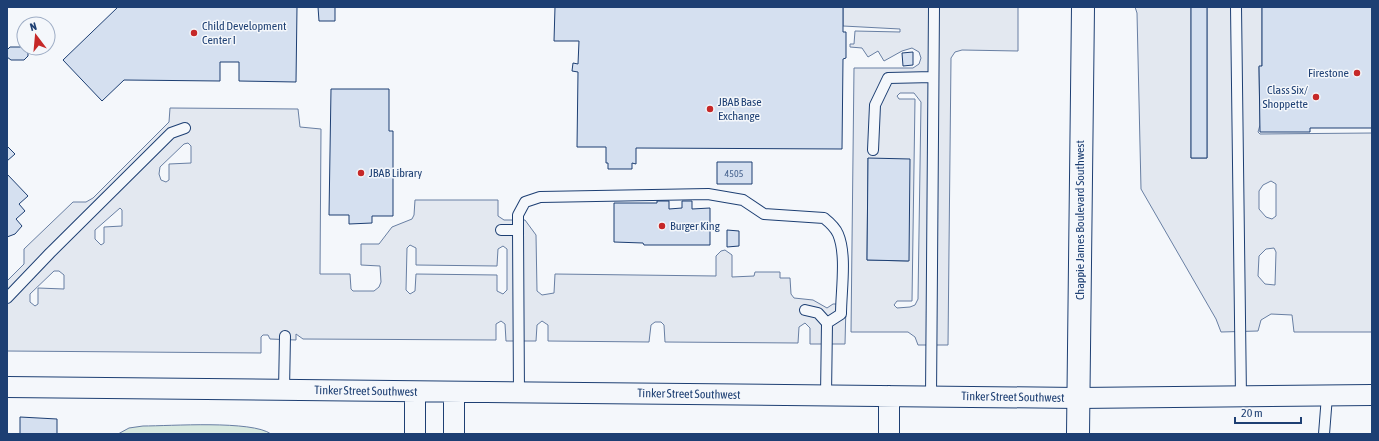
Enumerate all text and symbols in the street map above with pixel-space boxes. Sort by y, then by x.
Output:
north arrow [16,16,56,56]
place label: Child Development Center I [202,19,287,47]
text: N [28,20,38,33]
marker: Child Development Center I [189,28,199,38]
place label: Firestone [1308,66,1349,80]
marker: Firestone [1352,68,1362,78]
place label: Class Six/ Shoppette [1262,83,1308,111]
marker: Class Six/ Shoppette [1311,92,1321,102]
place label: JBAB Base Exchange [718,95,762,123]
marker: JBAB Base Exchange [705,104,715,114]
street label: Chappie James Boulevard Southwest [1073,139,1087,300]
place label: JBAB Library [369,166,422,180]
marker: JBAB Library [356,168,366,178]
house number: 4505 [725,168,744,179]
place label: Burger King [670,219,721,233]
marker: Burger King [657,221,667,231]
street label: Tinker Street Southwest [314,383,418,399]
street label: Tinker Street Southwest [637,386,741,402]
street label: Tinker Street Southwest [961,389,1065,405]
scale bar [1235,399,1301,425]
text: 20 m [1241,406,1263,420]

